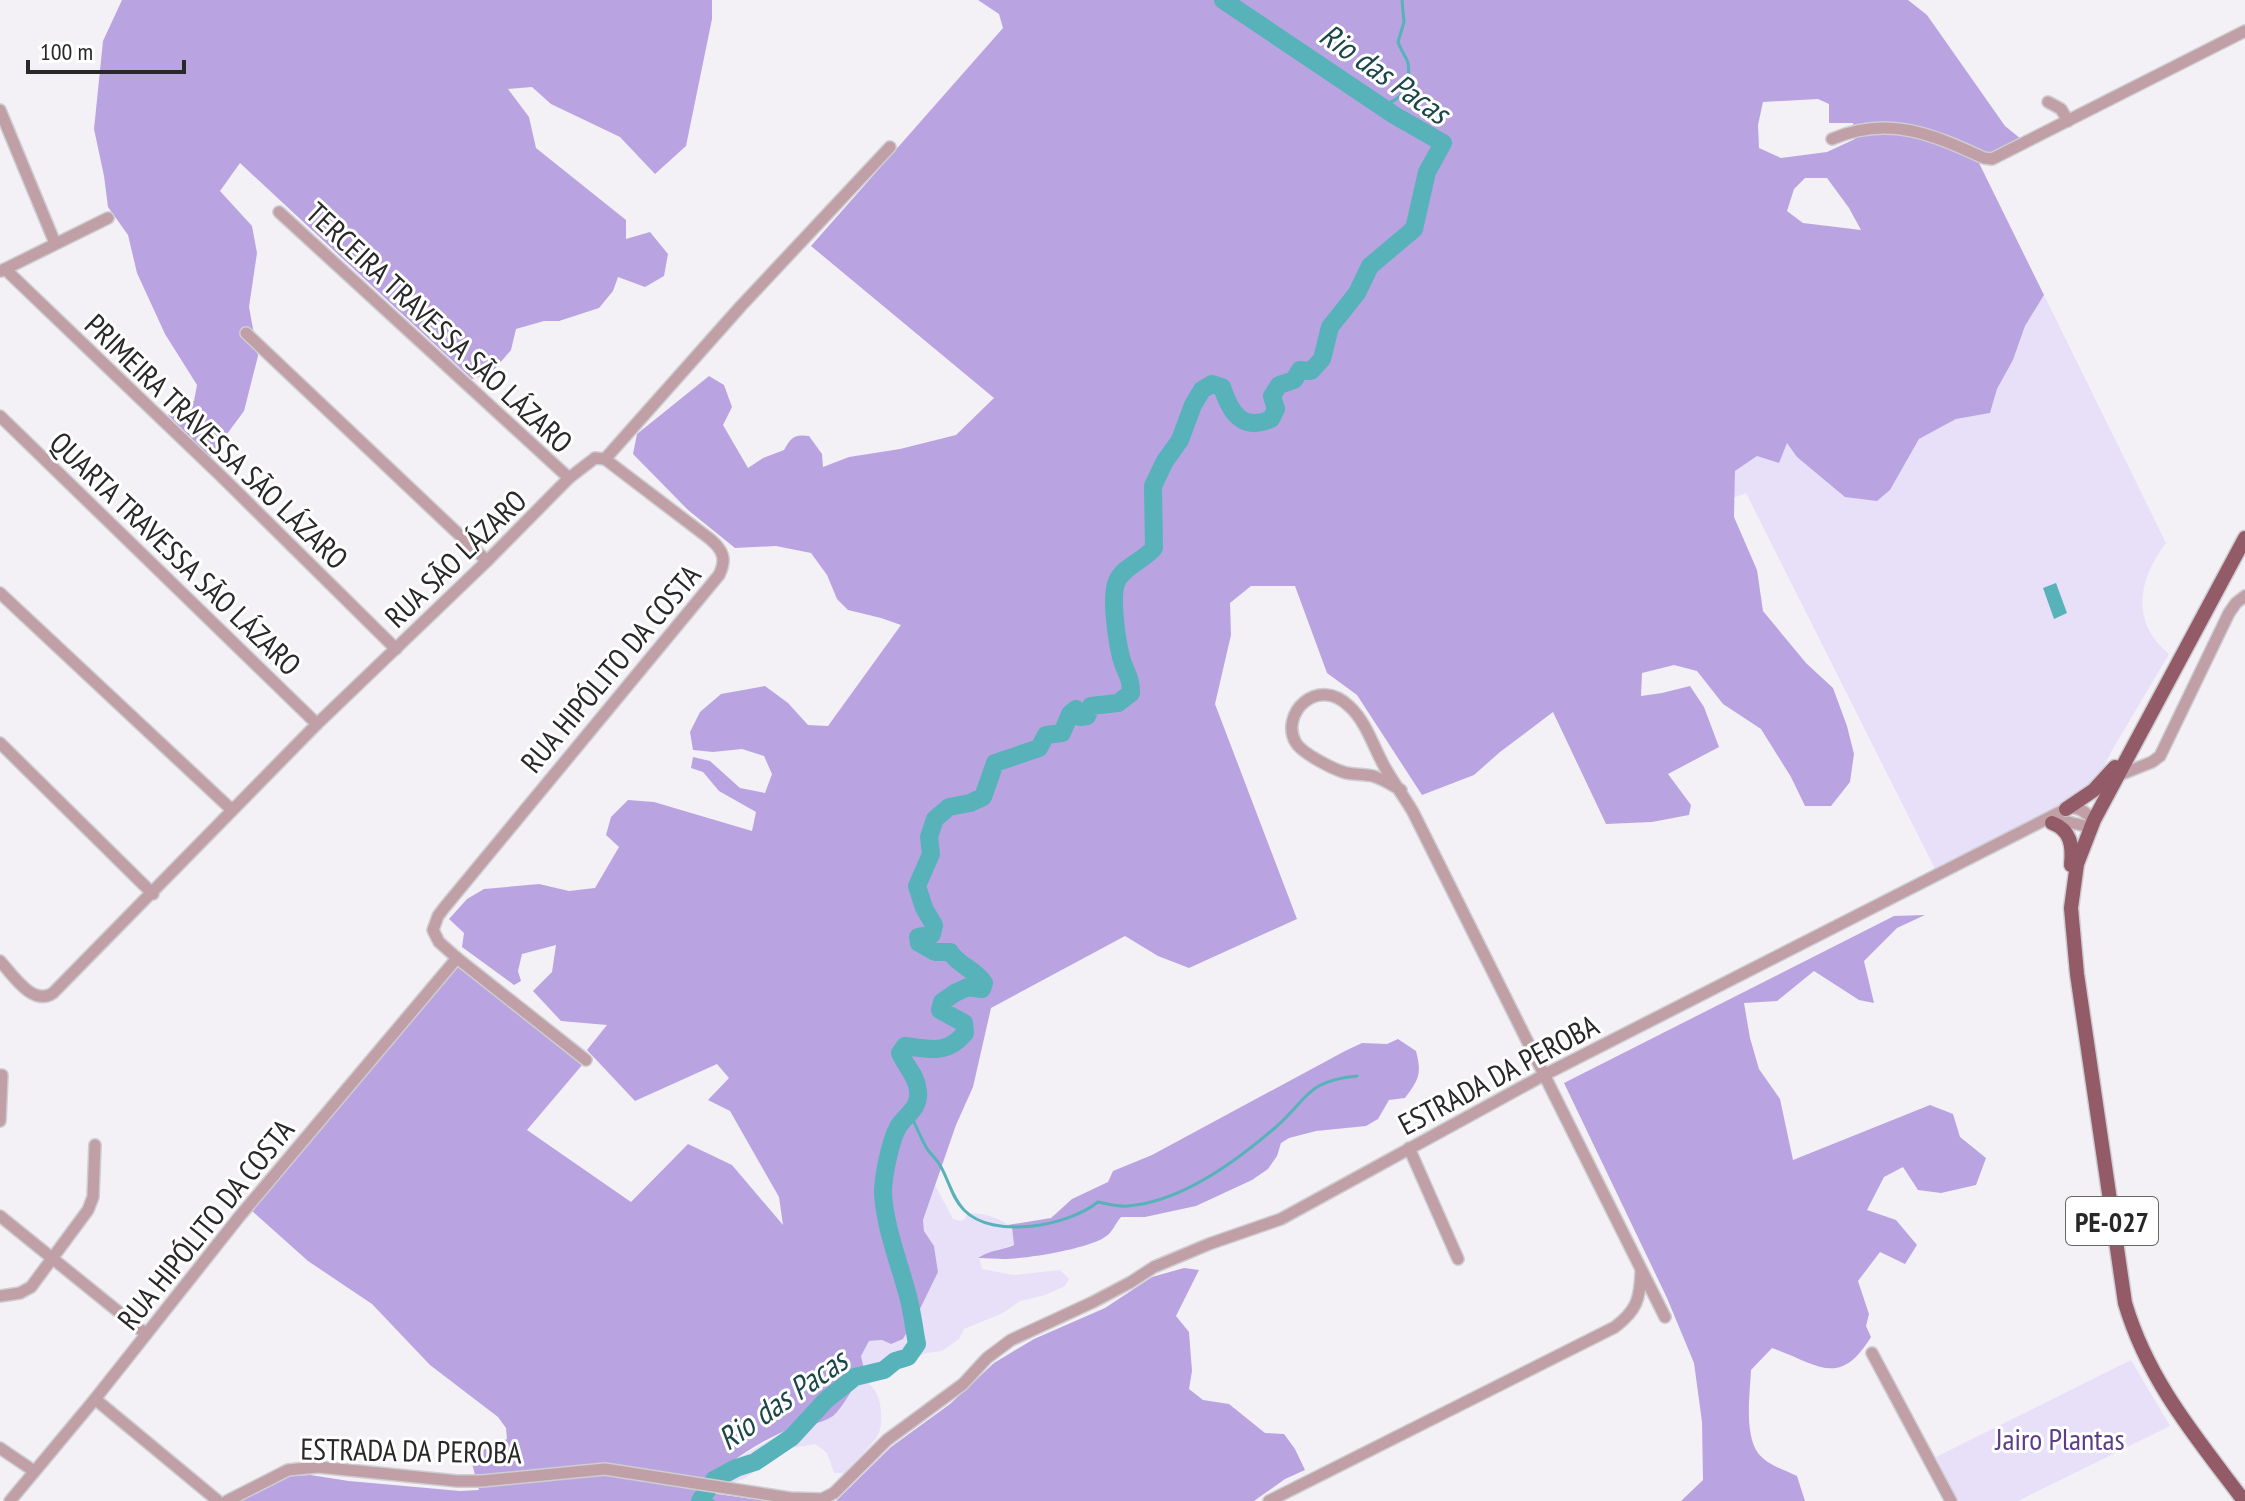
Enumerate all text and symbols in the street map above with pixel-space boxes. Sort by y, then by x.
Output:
water label: Rio das Pacas [1312,13,1460,135]
scale bar [28,24,184,74]
text: 100 m [40,36,93,67]
street label: TERCEIRA TRAVESSA SÃO LÁZARO [298,193,582,461]
street label: PRIMEIRA TRAVESSA SÃO LÁZARO [77,305,357,577]
street label: QUARTA TRAVESSA SÃO LÁZARO [42,423,310,683]
street label: RUA SÃO LÁZARO [376,481,534,635]
street label: RUA HIPÓLITO DA COSTA [512,555,709,780]
street label: ESTRADA DA PEROBA [1391,1004,1605,1143]
street label: RUA HIPÓLITO DA COSTA [108,1110,302,1337]
road number: PE-027 [2066,1197,2158,1245]
water label: Rio das Pacas [709,1337,857,1459]
park label: Jairo Plantas [1994,1419,2125,1458]
street label: ESTRADA DA PEROBA [300,1429,523,1471]

